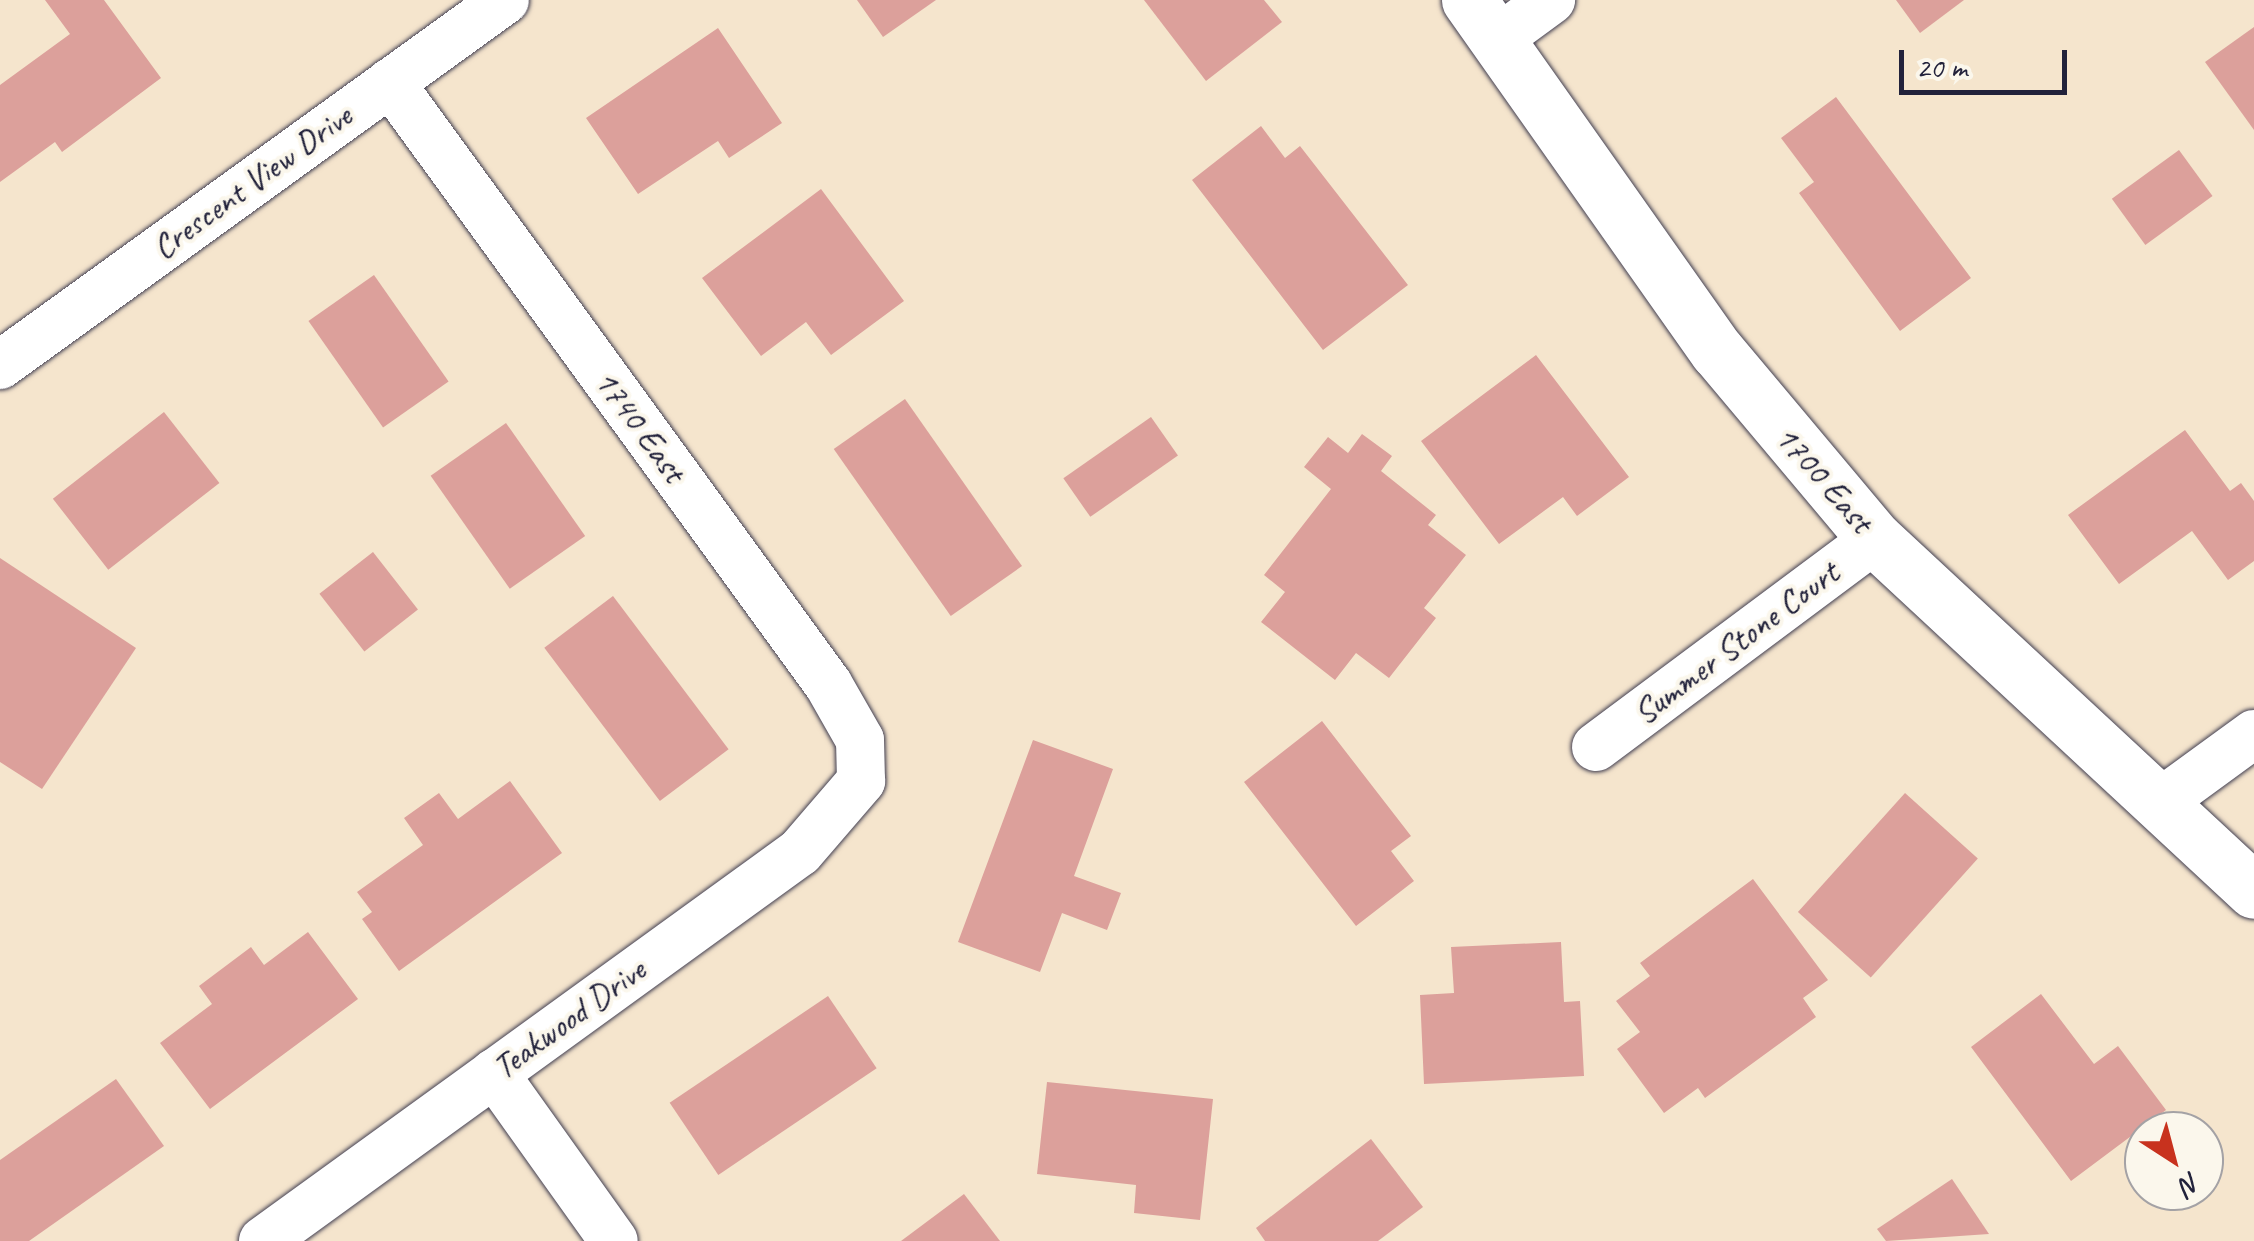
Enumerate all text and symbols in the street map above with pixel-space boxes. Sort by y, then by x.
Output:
scale bar [1904,30,2072,92]
text: 20 m [1916,48,1967,86]
street label: Crescent View Drive [144,95,360,269]
street label: 1740 East [585,362,695,490]
street label: 1700 East [1766,417,1882,541]
street label: Summer Stone Court [1625,552,1847,734]
street label: Teakwood Drive [484,949,654,1089]
north arrow [2124,1111,2224,1211]
text: N [2173,1165,2208,1203]

